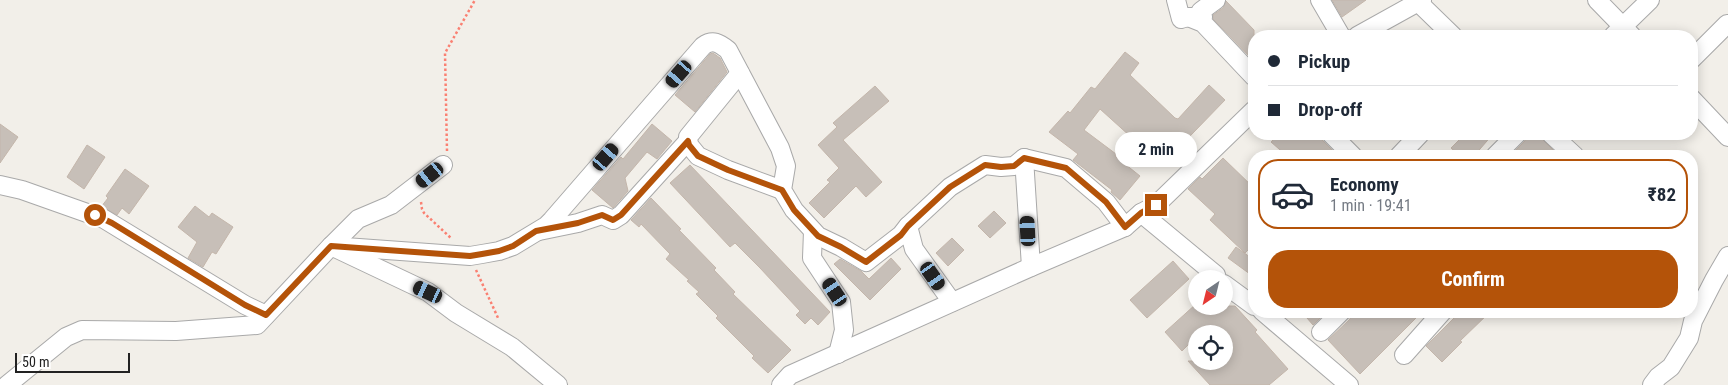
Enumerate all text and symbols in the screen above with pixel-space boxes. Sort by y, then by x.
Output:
text: Pickup [1298,50,1350,73]
car [663,58,694,90]
text: Drop-off [1298,98,1362,121]
callout: 2 min [1115,132,1197,168]
text: 2 min [1138,140,1174,159]
car [590,141,621,173]
car [413,160,446,190]
icon: car [1270,172,1315,217]
text: Economy [1330,173,1399,196]
text: ₹82 [1648,183,1676,206]
route end [1145,194,1167,216]
text: 1 min · 19:41 [1330,196,1412,215]
route start [84,204,106,226]
car [1019,216,1036,246]
button: Confirm [1268,250,1678,308]
car [918,259,947,293]
north arrow [1188,270,1232,315]
map controls [1188,270,1233,370]
car [820,275,849,309]
car [411,279,444,305]
button: locate [1188,325,1233,370]
scale bar [15,350,130,373]
text: 50 m [22,354,50,370]

